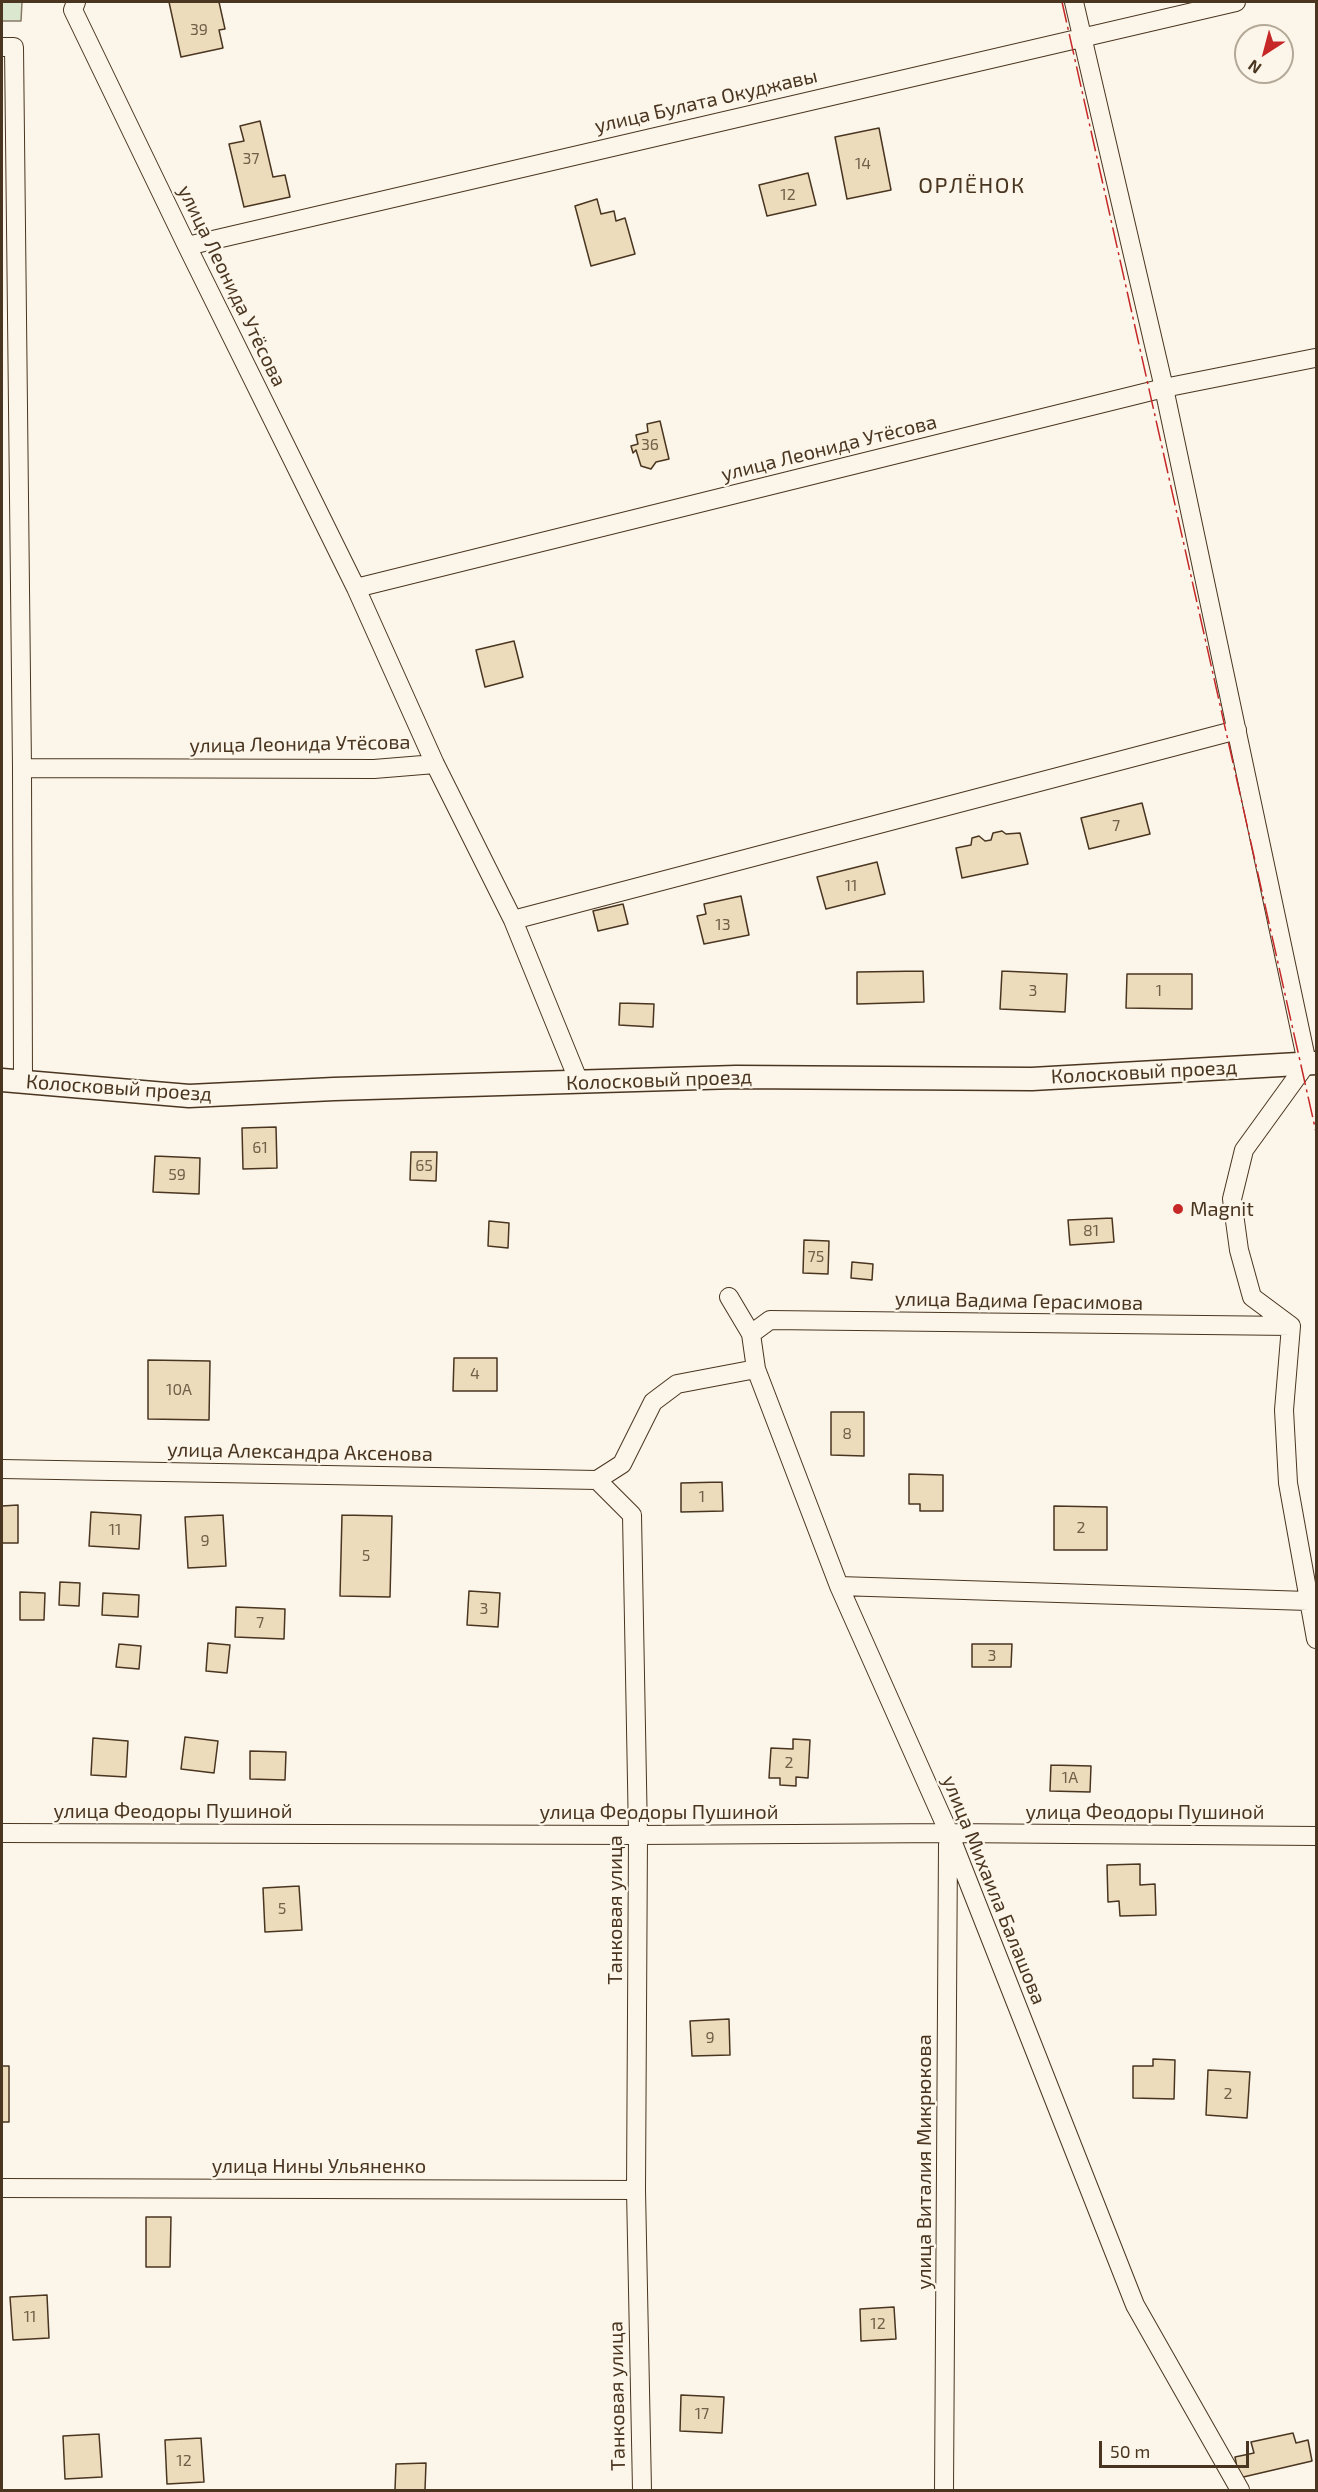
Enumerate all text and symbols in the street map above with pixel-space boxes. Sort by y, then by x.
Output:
house number: 39 [190,20,208,40]
north arrow [1234,24,1294,84]
text: N [1244,56,1265,78]
street label: улица Булата Окуджавы [592,64,820,138]
house number: 37 [242,149,260,169]
house number: 14 [855,154,871,174]
district label: ОРЛЁНОК [918,173,1026,199]
street label: улица Леонида Утёсова [173,181,291,391]
house number: 12 [780,185,796,205]
street label: улица Леонида Утёсова [719,410,939,486]
house number: 36 [641,435,659,455]
street label: улица Леонида Утёсова [189,730,411,758]
house number: 7 [1112,816,1120,836]
house number: 11 [845,876,857,896]
house number: 13 [715,915,731,935]
house number: 3 [1029,981,1037,1001]
house number: 1 [1156,981,1162,1001]
street label: Колосковый проезд [1050,1055,1238,1089]
street label: Колосковый проезд [565,1065,753,1095]
street label: Колосковый проезд [25,1070,213,1106]
house number: 61 [252,1138,268,1158]
house number: 65 [415,1156,433,1176]
house number: 59 [168,1165,186,1185]
place label: Magnit [1190,1197,1254,1221]
marker: Magnit [1171,1202,1185,1216]
house number: 81 [1083,1221,1099,1241]
house number: 75 [808,1247,824,1267]
street label: улица Вадима Герасимова [895,1287,1143,1315]
house number: 4 [470,1364,480,1384]
house number: 10А [166,1380,192,1400]
house number: 8 [842,1424,852,1444]
street label: улица Александра Аксенова [167,1438,433,1466]
house number: 1 [699,1487,705,1507]
house number: 2 [1077,1518,1085,1538]
house number: 11 [109,1520,121,1540]
house number: 9 [200,1531,210,1551]
house number: 5 [362,1546,370,1566]
house number: 3 [480,1599,488,1619]
house number: 7 [256,1613,264,1633]
house number: 3 [988,1646,996,1666]
house number: 2 [785,1753,793,1773]
house number: 1А [1062,1768,1078,1788]
street label: улица Михаила Балашова [937,1772,1051,2008]
street label: улица Феодоры Пушиной [53,1799,293,1823]
street label: улица Феодоры Пушиной [539,1800,779,1824]
street label: улица Феодоры Пушиной [1025,1800,1265,1824]
street label: Танковая улица [603,1835,627,1985]
house number: 5 [278,1899,286,1919]
house number: 9 [705,2028,715,2048]
street label: улица Виталия Микрюкова [912,2034,936,2290]
house number: 2 [1224,2084,1232,2104]
street label: улица Нины Ульяненко [212,2154,426,2178]
house number: 11 [24,2307,36,2327]
house number: 12 [870,2314,886,2334]
street label: Танковая улица [604,2321,630,2471]
house number: 17 [695,2404,709,2424]
scale bar [1102,2429,1252,2467]
text: 50 m [1110,2440,1150,2462]
house number: 12 [176,2451,192,2471]

